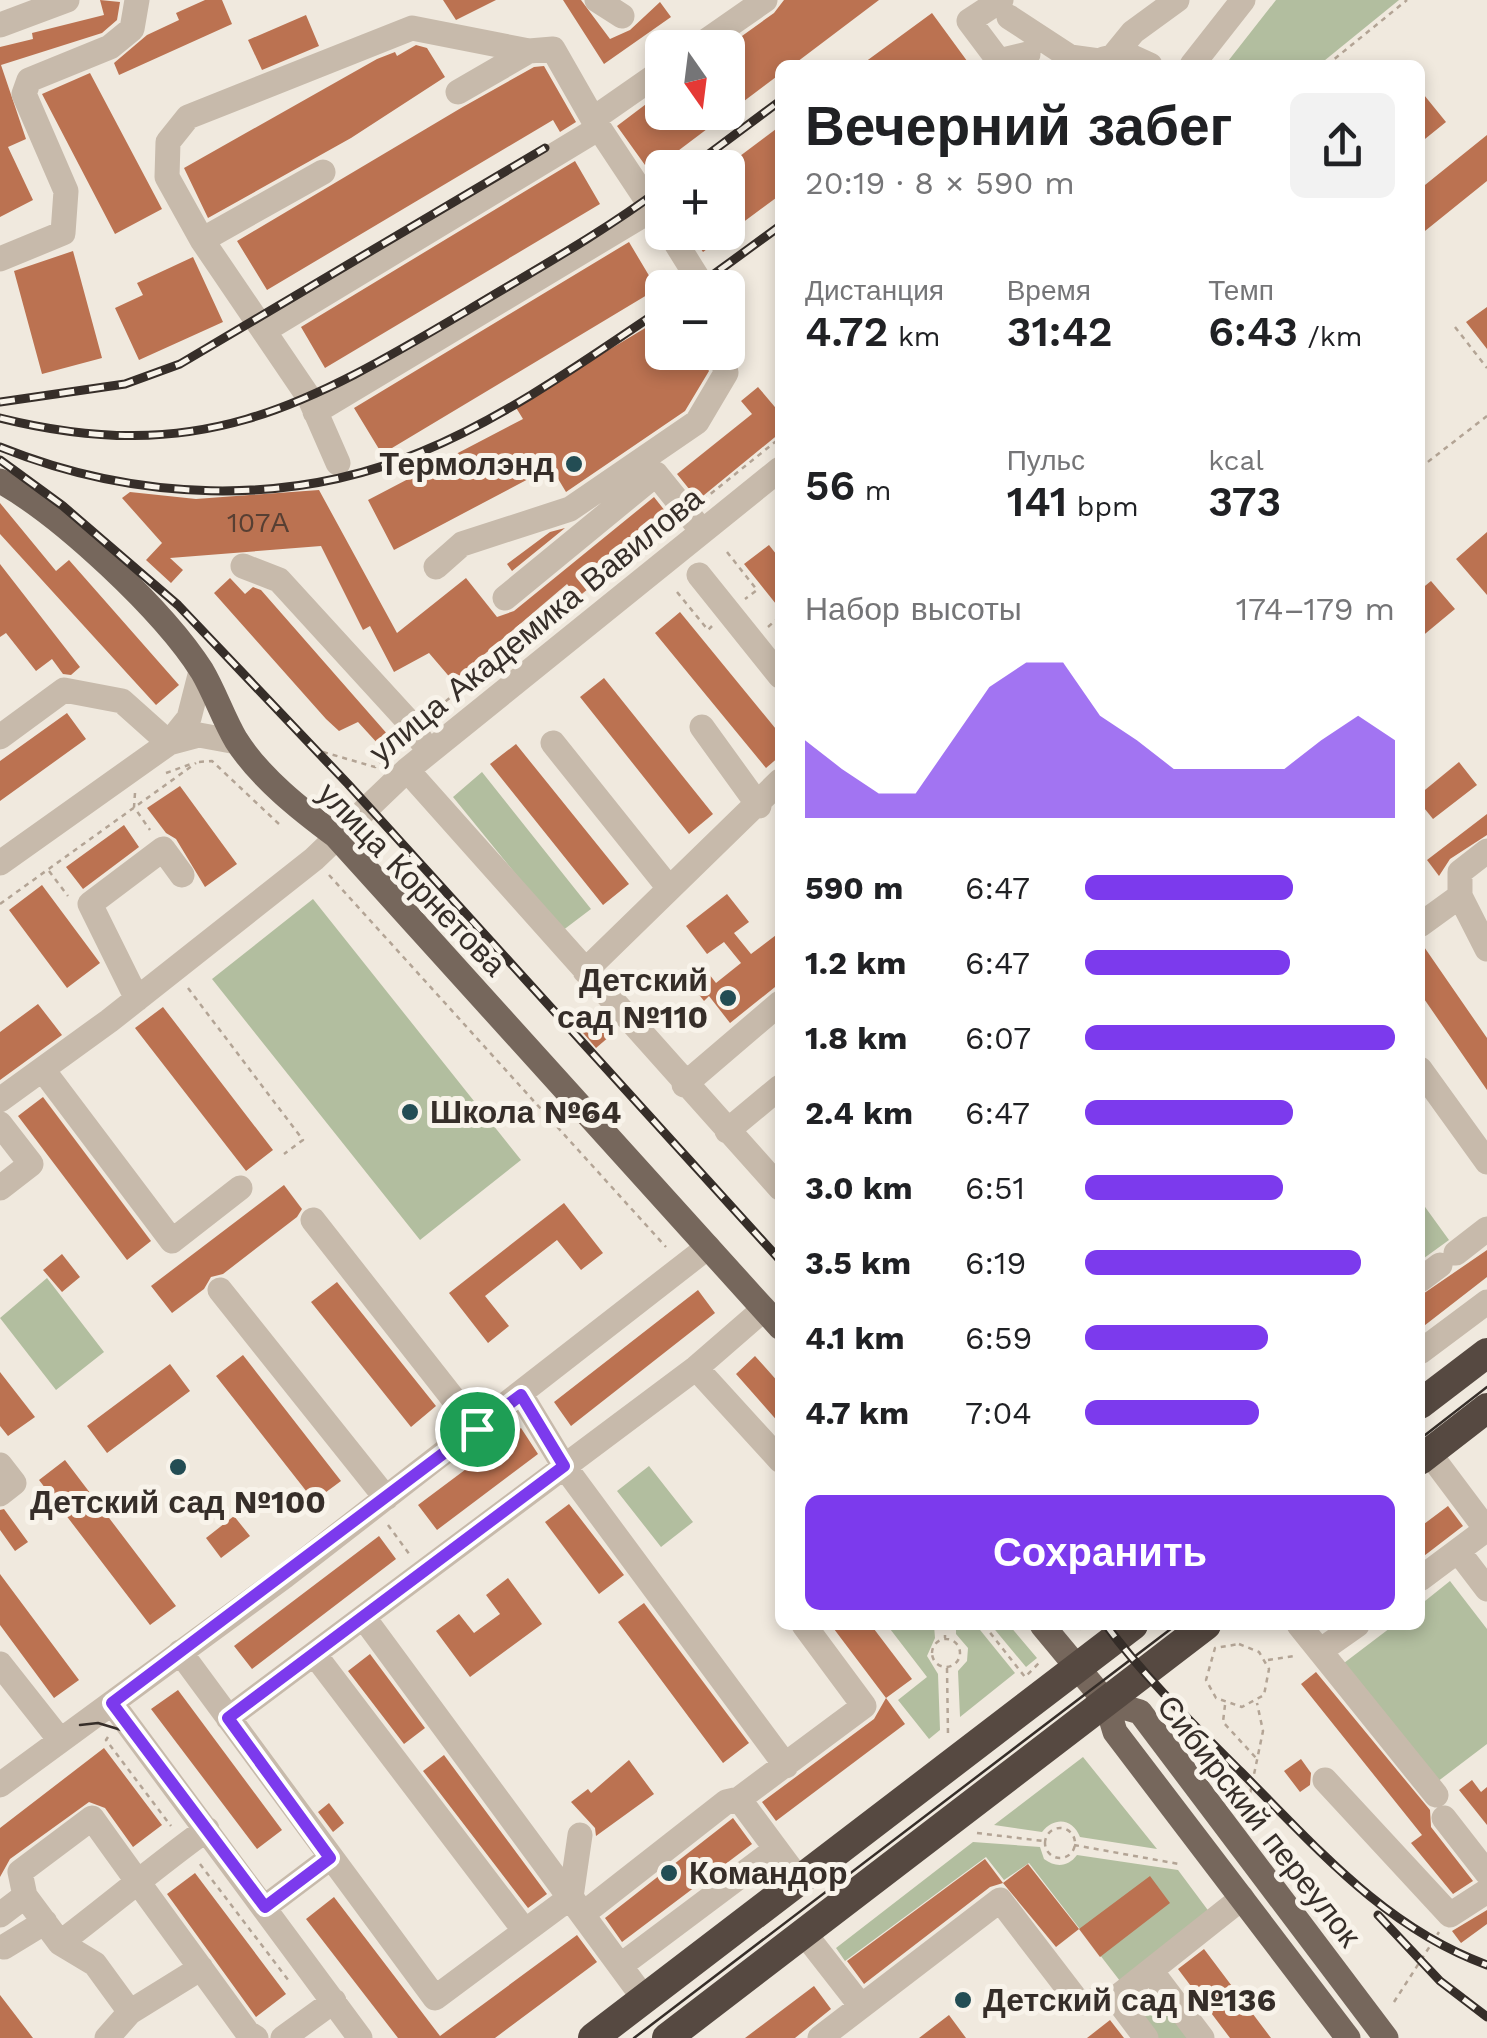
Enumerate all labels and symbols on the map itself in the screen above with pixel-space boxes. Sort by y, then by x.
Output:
north arrow [645,30,745,130]
place label: Термолэнд [379,445,554,483]
marker: Термолэнд [563,453,585,475]
street label: улица Академика Вавилова [362,479,710,771]
house number: 107А [227,506,289,539]
street label: улица Корнетова [310,774,514,984]
place label: Детский сад №110 [557,961,708,1036]
marker: Детский сад №110 [717,987,739,1009]
place label: Школа №64 [430,1093,621,1131]
marker: Школа №64 [399,1101,421,1123]
pin [435,1387,520,1472]
marker: Детский сад №100 [167,1456,189,1478]
place label: Детский сад №100 [30,1483,326,1521]
street label: Сибирский переулок [1149,1688,1369,1955]
place label: Командор [689,1854,847,1892]
marker: Командор [658,1862,680,1884]
place label: Детский сад №136 [983,1981,1276,2019]
marker: Детский сад №136 [952,1989,974,2011]

